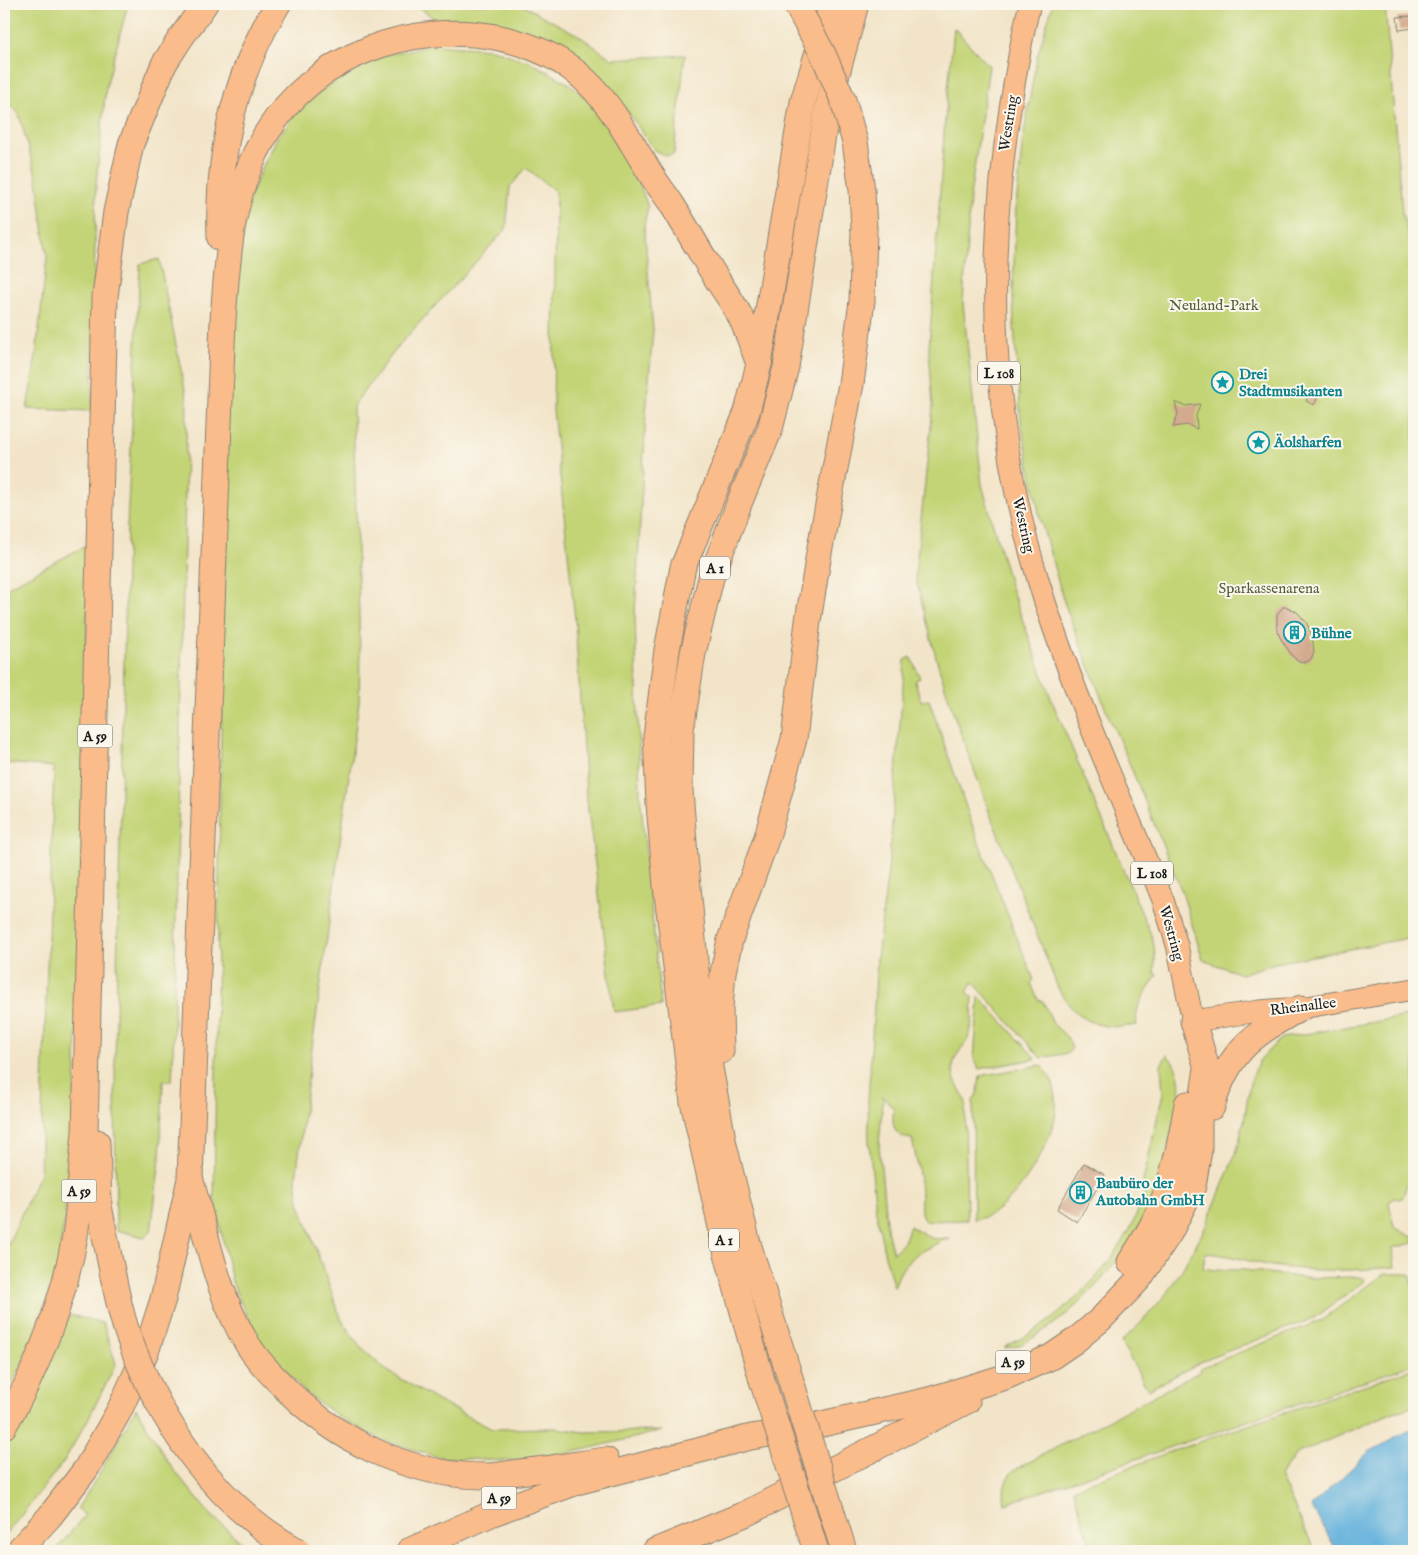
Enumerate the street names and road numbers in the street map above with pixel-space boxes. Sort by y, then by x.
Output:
street label: Westring [995,93,1022,152]
road number: L 108 [978,362,1020,384]
street label: Westring [1008,495,1039,556]
road number: A 1 [700,556,730,580]
road number: A 59 [78,724,112,748]
road number: L 108 [1131,861,1173,884]
street label: Westring [1155,903,1189,964]
street label: Rheinallee [1269,993,1337,1020]
road number: A 59 [62,1180,96,1202]
road number: A 1 [709,1228,739,1252]
road number: A 59 [996,1350,1030,1374]
road number: A 59 [482,1486,516,1510]

